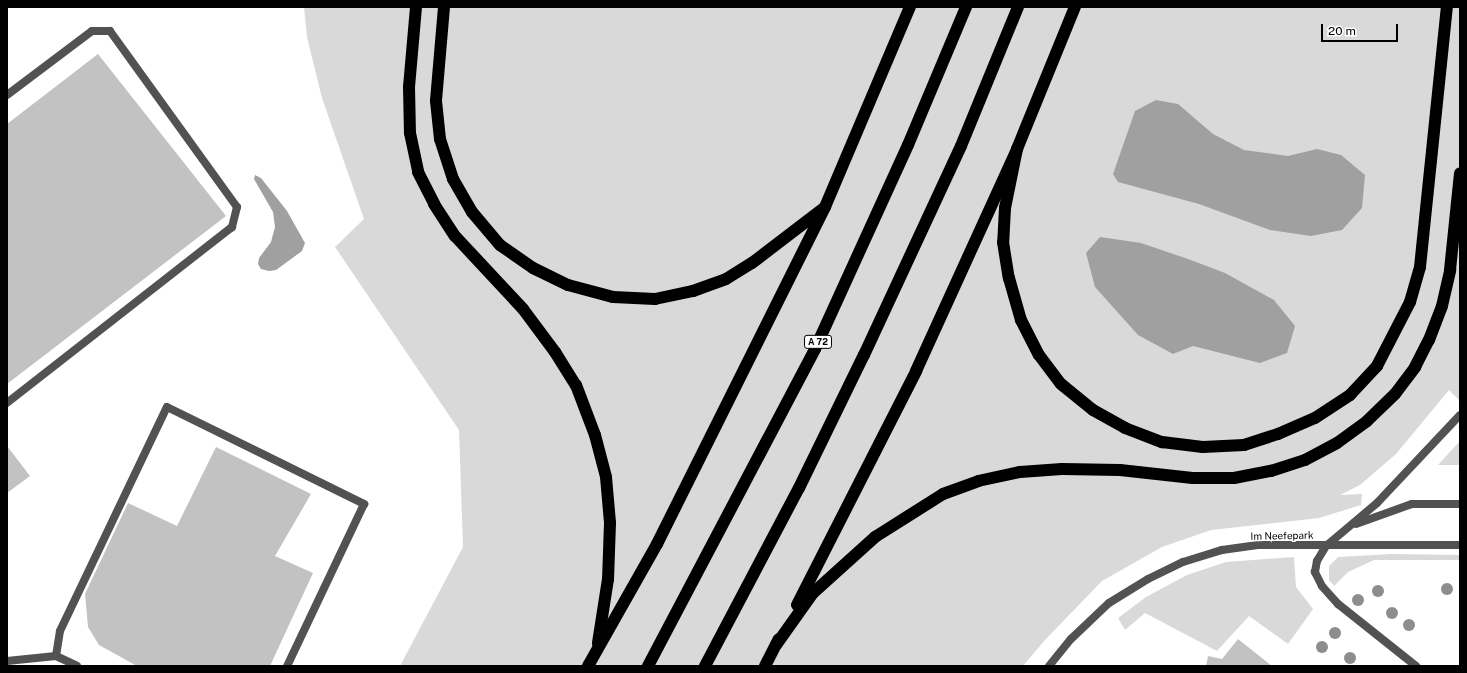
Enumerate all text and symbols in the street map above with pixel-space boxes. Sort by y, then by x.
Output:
scale bar [1323,16,1400,42]
text: 20 m [1328,24,1356,38]
road number: A 72 [804,335,832,349]
street label: Im Neefepark [1250,529,1314,543]

